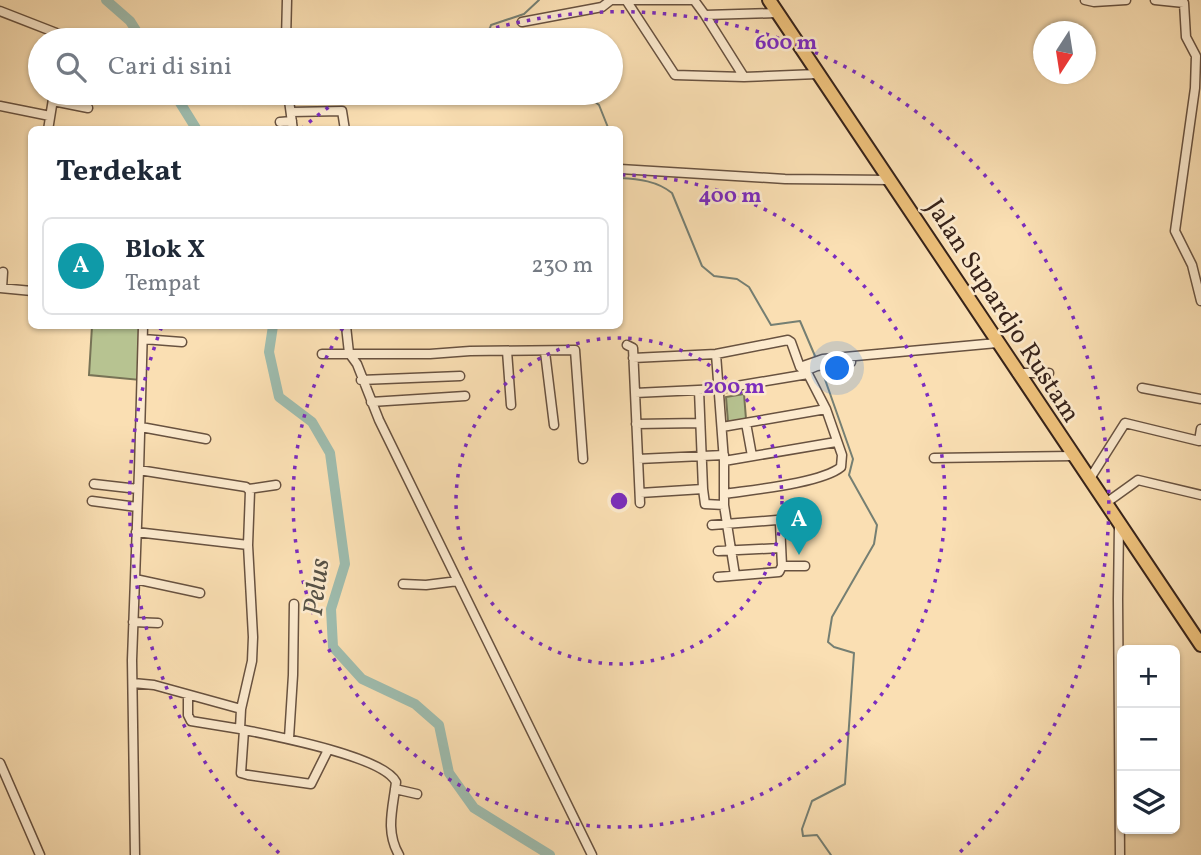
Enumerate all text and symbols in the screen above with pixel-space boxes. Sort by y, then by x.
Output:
north arrow [1033,21,1096,84]
search box [28,28,623,105]
text: 600 m [755,29,817,58]
icon: search [52,48,90,86]
text: Cari di sini [108,49,232,85]
text: Terdekat [56,151,182,193]
text: 400 m [699,182,761,211]
street label: Jalan Supardjo Rustam [916,192,1088,430]
text: Blok X [125,232,205,268]
text: A [73,250,89,282]
text: 230 m [531,250,593,282]
text: Tempat [125,268,200,300]
your location [820,351,854,385]
text: 200 m [703,373,765,402]
centre of rings [607,489,631,513]
pin: A [776,497,822,555]
water label: Pelus [295,556,340,618]
map controls [1117,645,1180,834]
button: + [1117,645,1180,708]
button: − [1117,708,1180,771]
button: layers [1117,771,1180,834]

